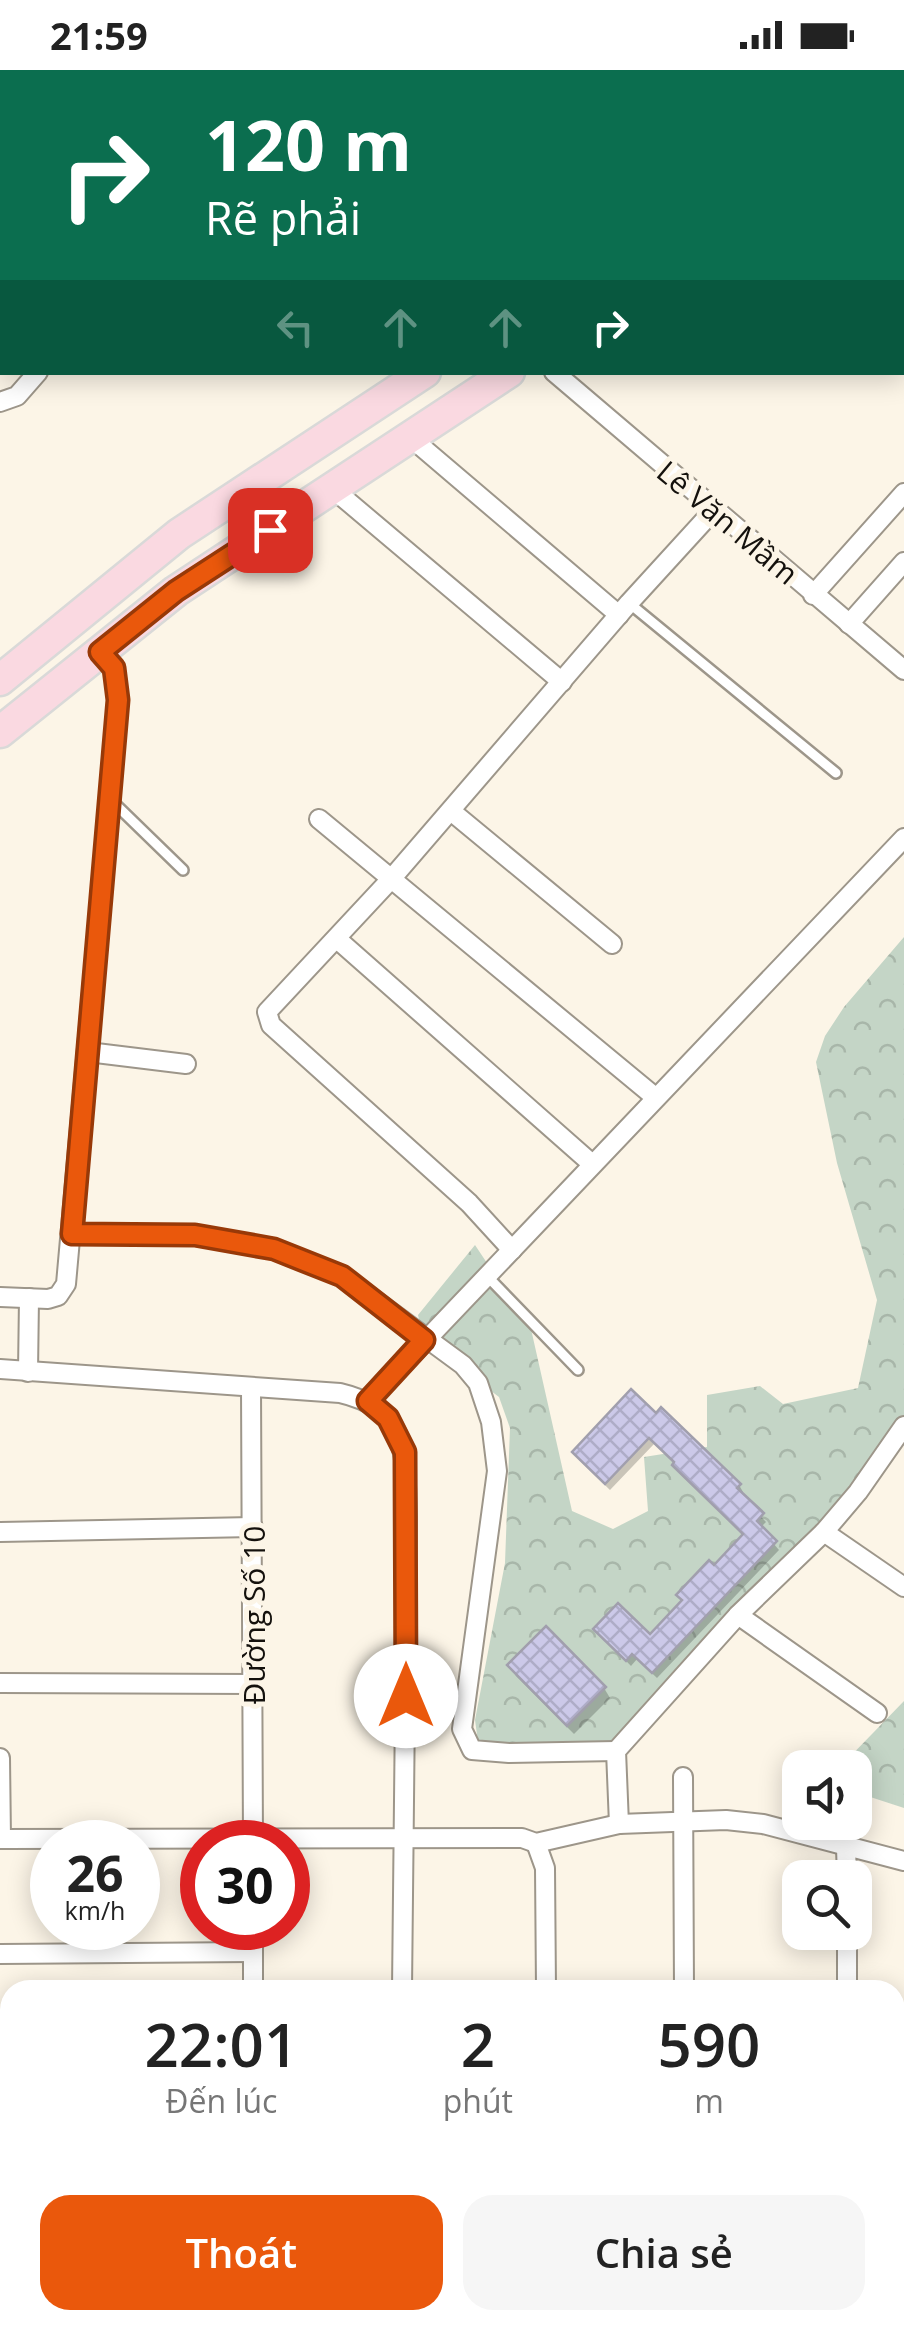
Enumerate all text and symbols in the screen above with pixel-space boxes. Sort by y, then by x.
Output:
text: 21:59 [50,9,148,61]
text: 120 m [205,96,412,192]
icon: right [40,110,170,240]
text: Rẽ phải [205,187,361,248]
icon: left [268,300,323,355]
icon: ahead [373,300,428,355]
icon: ahead [478,300,533,355]
icon: right [583,300,638,355]
street label: Lê Văn Mầm [649,451,807,593]
pin [228,488,313,573]
icon: arrive [243,503,298,558]
street label: Đường Số 10 [233,1525,274,1705]
position arrow [354,1644,458,1748]
map controls [782,1750,872,1950]
button: sound [782,1750,872,1840]
speed limit sign: 30 [180,1820,310,1950]
text: 26 [66,1839,124,1907]
button: search [782,1860,872,1950]
text: km/h [65,1893,125,1927]
text: 22:01 [145,2003,298,2085]
text: 2 [461,2003,495,2085]
text: 590 [658,2003,760,2085]
text: Đến lúc [165,2079,277,2122]
text: phút [443,2079,513,2122]
text: m [694,2079,724,2122]
button: Thoát [40,2195,443,2310]
button: Chia sẻ [463,2195,865,2310]

